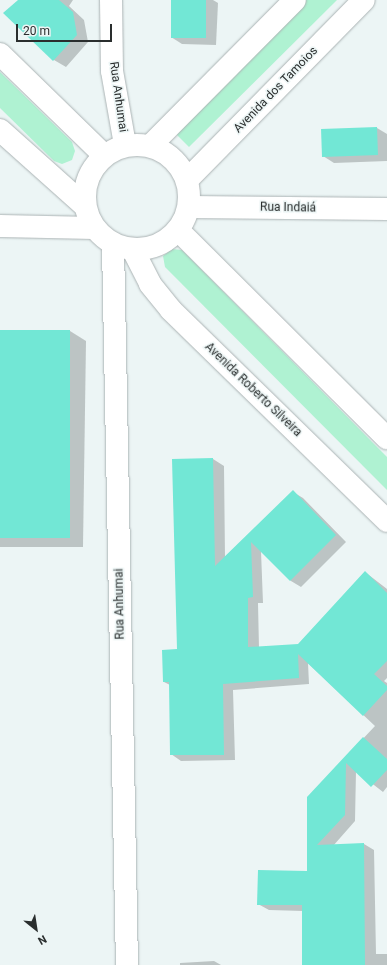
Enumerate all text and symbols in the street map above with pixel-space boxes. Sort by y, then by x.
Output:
scale bar [18,16,114,42]
text: 20 m [23,24,50,38]
street label: Avenida dos Tamoios [231,44,321,136]
street label: Rua Anhumai [106,61,130,133]
street label: Rua Indaiá [260,200,316,216]
street label: Avenida Roberto Silveira [202,340,304,440]
street label: Rua Anhumai [112,568,128,640]
north arrow [16,909,56,949]
text: N [36,932,49,947]

